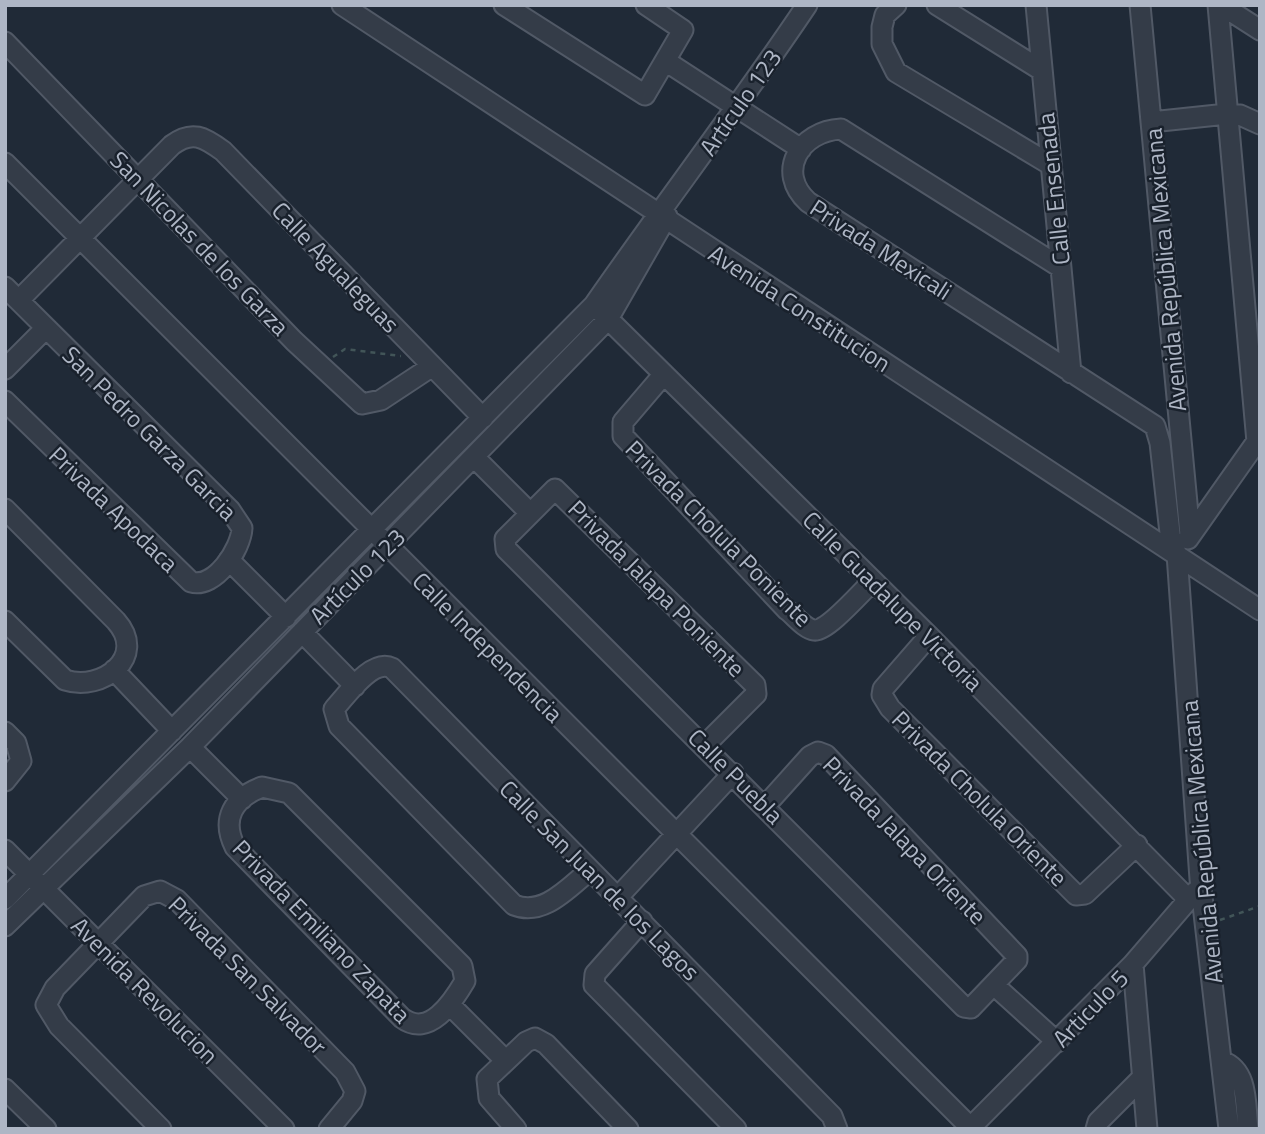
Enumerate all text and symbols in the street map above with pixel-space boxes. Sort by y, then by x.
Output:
street label: Artículo 123 [690,41,790,163]
street label: Calle Ensenada [1027,111,1079,267]
street label: Avenida República Mexicana [1135,127,1195,413]
street label: San Nicolas de los Garza [102,143,298,343]
street label: Privada Mexicali [803,190,959,308]
street label: Calle Agualeguas [264,193,408,341]
street label: Avenida Constitucion [702,235,898,381]
street label: San Pedro Garza Garcia [54,337,246,529]
street label: Privada Cholula Poniente [617,431,821,635]
street label: Privada Apodaca [41,438,187,580]
street label: Privada Jalapa Poniente [560,491,754,685]
street label: Calle Guadalupe Victoria [795,503,991,699]
street label: Artículo 123 [301,520,413,632]
street label: Calle Independencia [404,563,572,731]
street label: Avenida República Mexicana [1171,699,1231,985]
street label: Privada Cholula Oriente [884,702,1076,894]
street label: Calle Puebla [680,720,792,832]
street label: Privada Jalapa Oriente [815,747,995,933]
street label: Calle San Juan de los Lagos [491,771,709,989]
street label: Privada Emiliano Zapata [224,831,420,1031]
street label: Privada San Salvador [160,887,336,1063]
street label: Avenida Revolucion [63,908,227,1072]
street label: Articulo 5 [1044,961,1136,1055]

